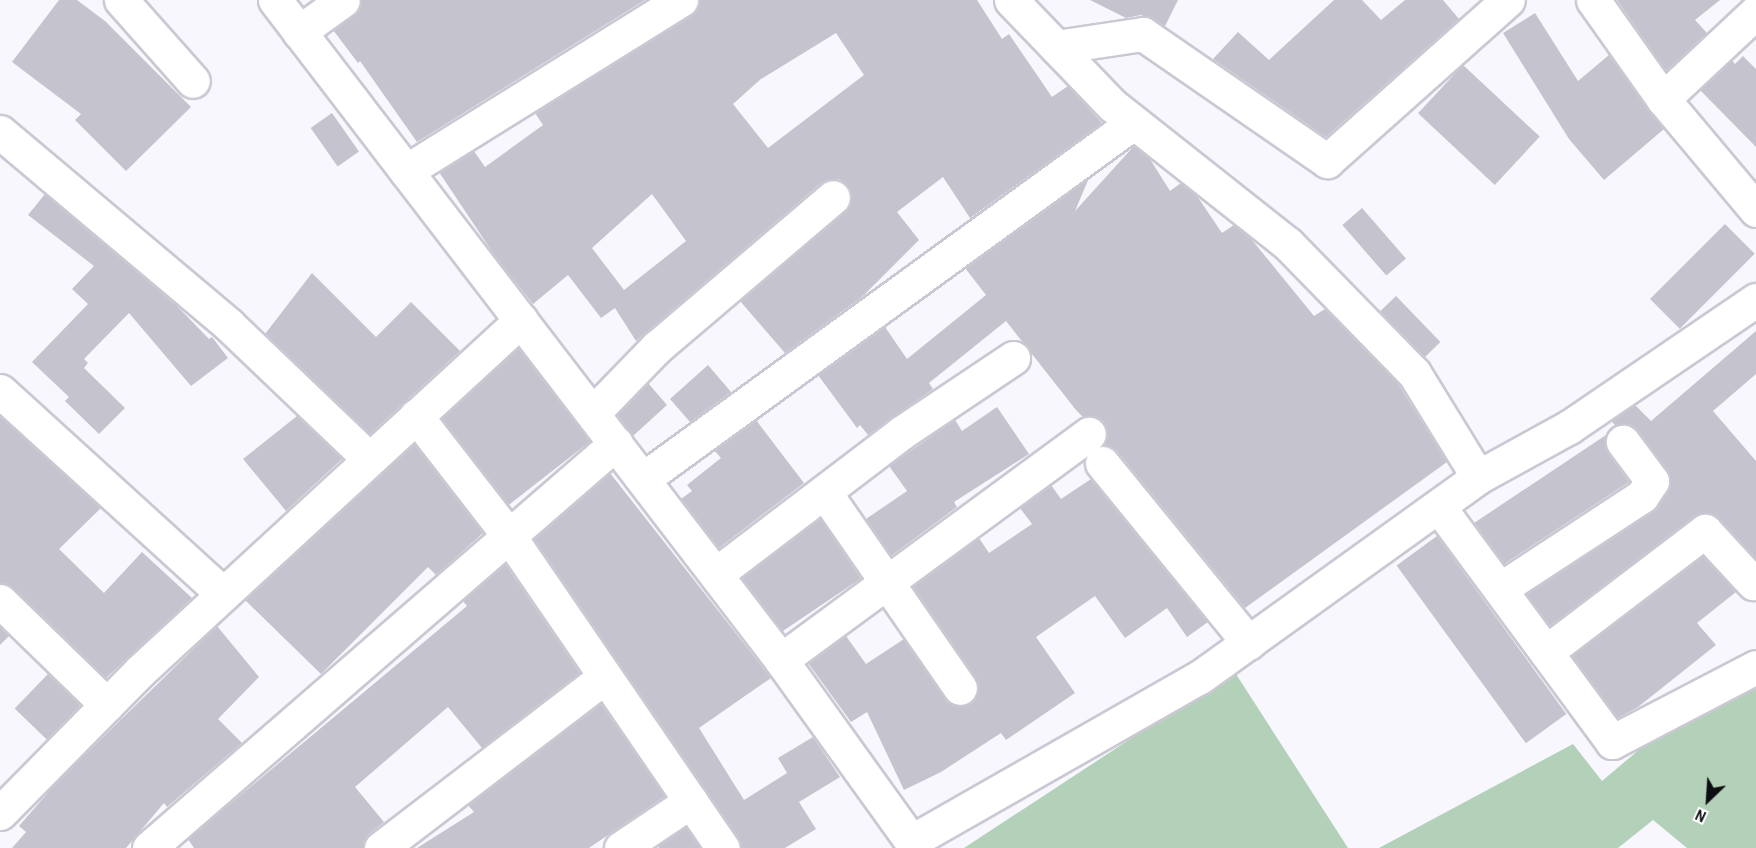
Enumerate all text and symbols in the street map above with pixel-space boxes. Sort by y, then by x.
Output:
north arrow [1678,770,1738,830]
text: N [1691,804,1709,828]

